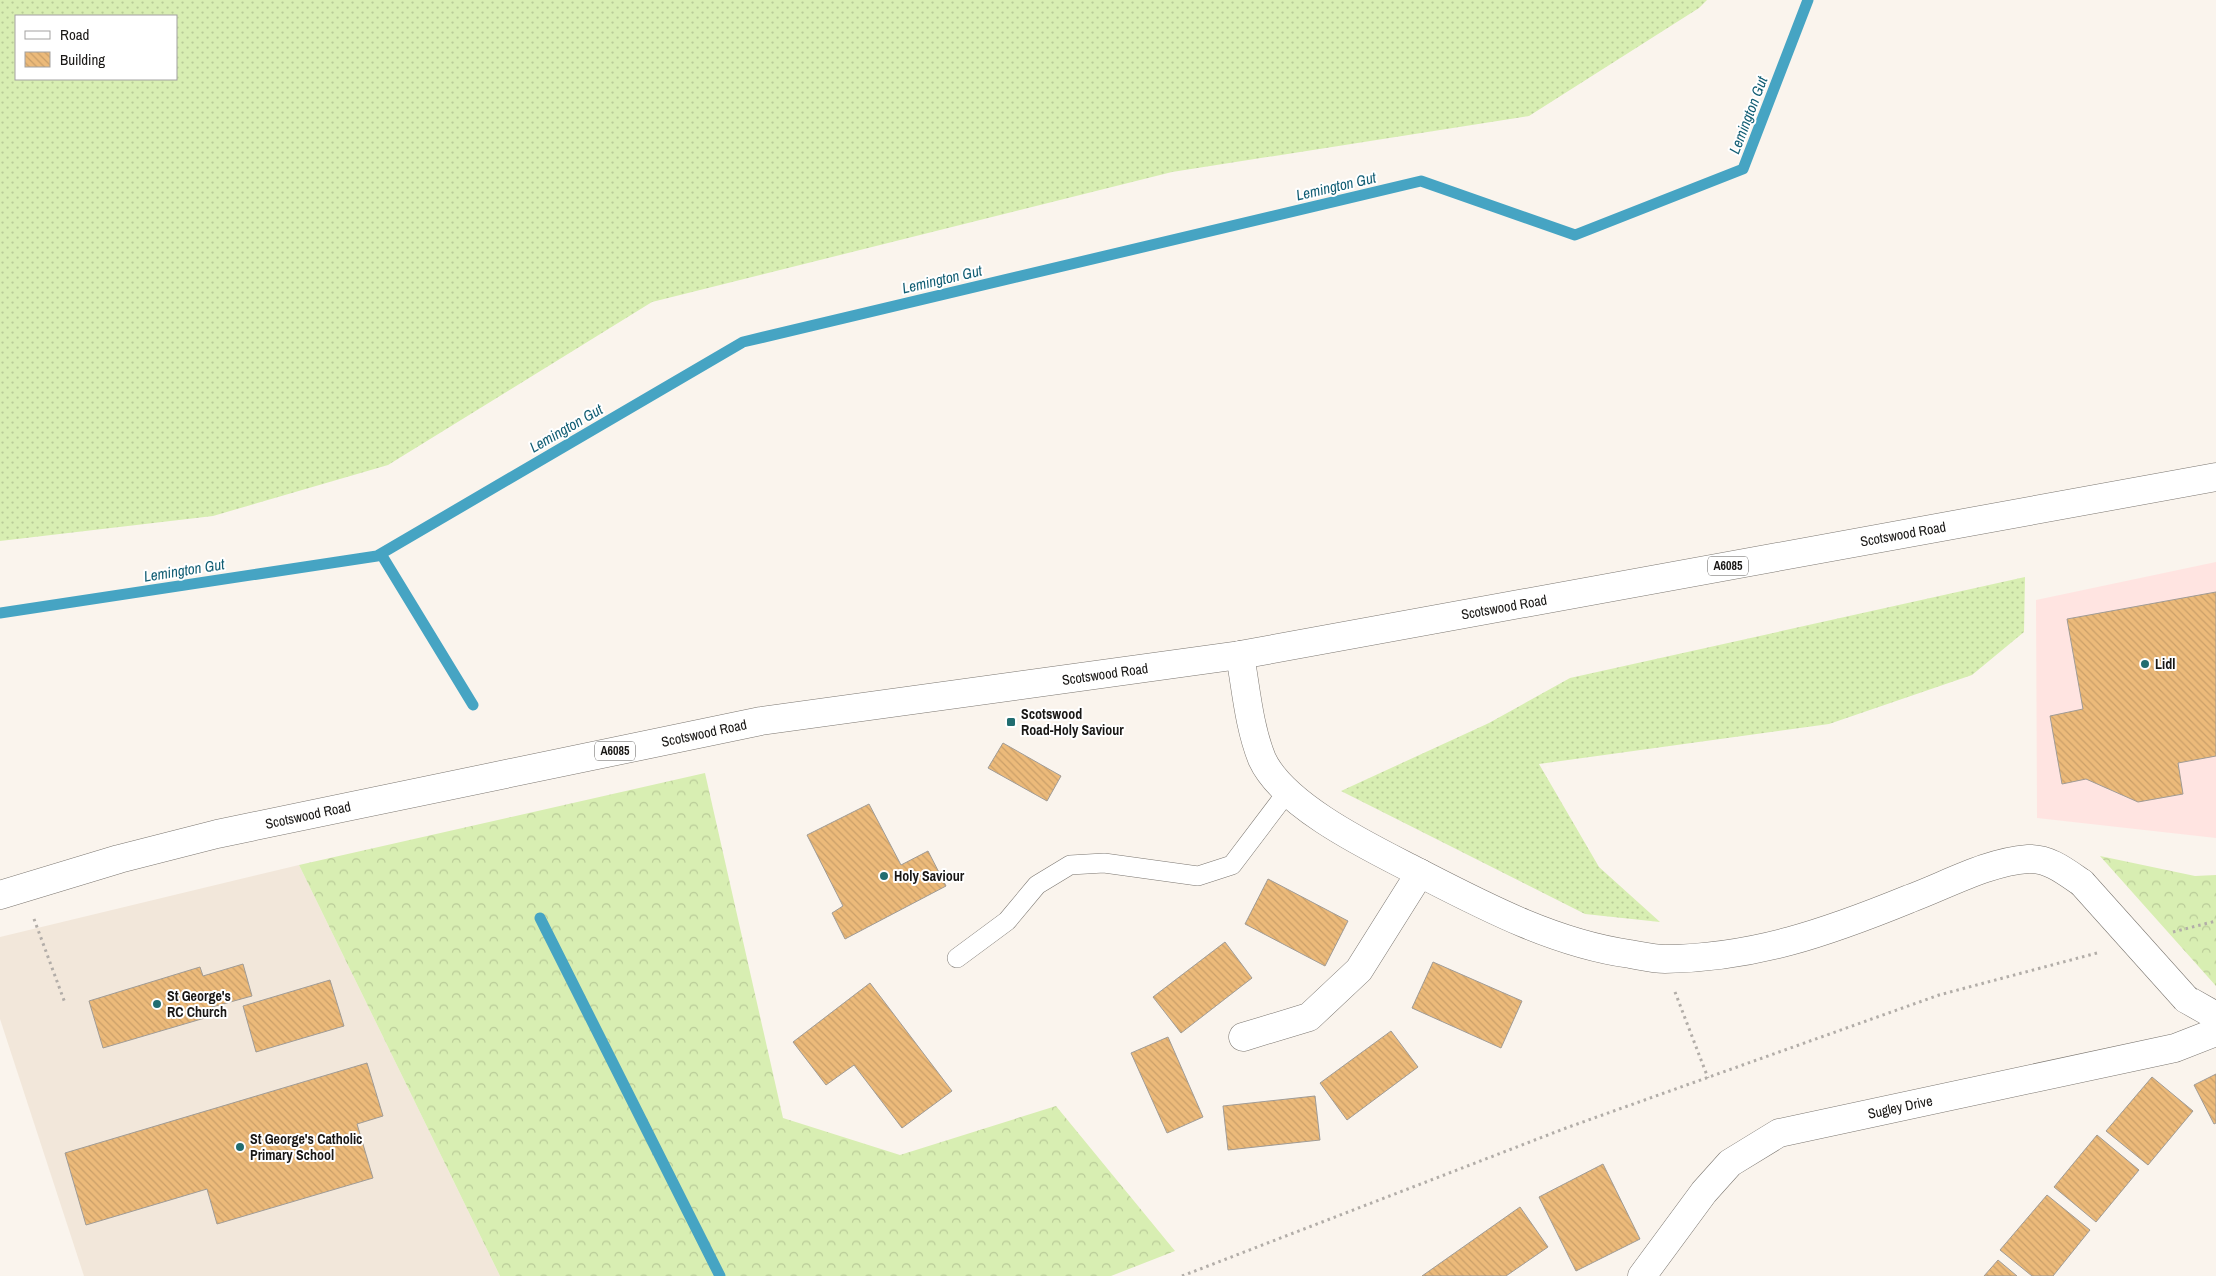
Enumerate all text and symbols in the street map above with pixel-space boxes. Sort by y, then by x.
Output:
legend [15,15,178,80]
text: Road [60,24,89,45]
text: Building [60,49,105,70]
water label: Lemington Gut [1724,73,1773,157]
water label: Lemington Gut [1294,166,1379,205]
water label: Lemington Gut [900,259,985,298]
water label: Lemington Gut [526,398,607,457]
street label: Scotswood Road [1859,518,1947,550]
water label: Lemington Gut [142,553,226,587]
road number: A6085 [1708,556,1748,576]
street label: Scotswood Road [1460,591,1548,623]
place label: Lidl [2155,655,2175,673]
marker: Lidl [2139,658,2151,670]
street label: Scotswood Road [1061,659,1149,689]
place label: Scotswood Road-Holy Saviour [1021,705,1124,739]
street label: Scotswood Road [660,715,748,751]
marker: Scotswood Road-Holy Saviour [1005,716,1017,728]
road number: A6085 [595,741,635,760]
street label: Scotswood Road [264,797,352,833]
place label: Holy Saviour [894,867,965,885]
marker: Holy Saviour [878,870,890,882]
place label: St George's RC Church [167,987,231,1021]
marker: St George's RC Church [151,998,163,1010]
street label: Sugley Drive [1866,1091,1934,1123]
place label: St George's Catholic Primary School [250,1130,362,1164]
marker: St George's Catholic Primary School [234,1141,246,1153]

